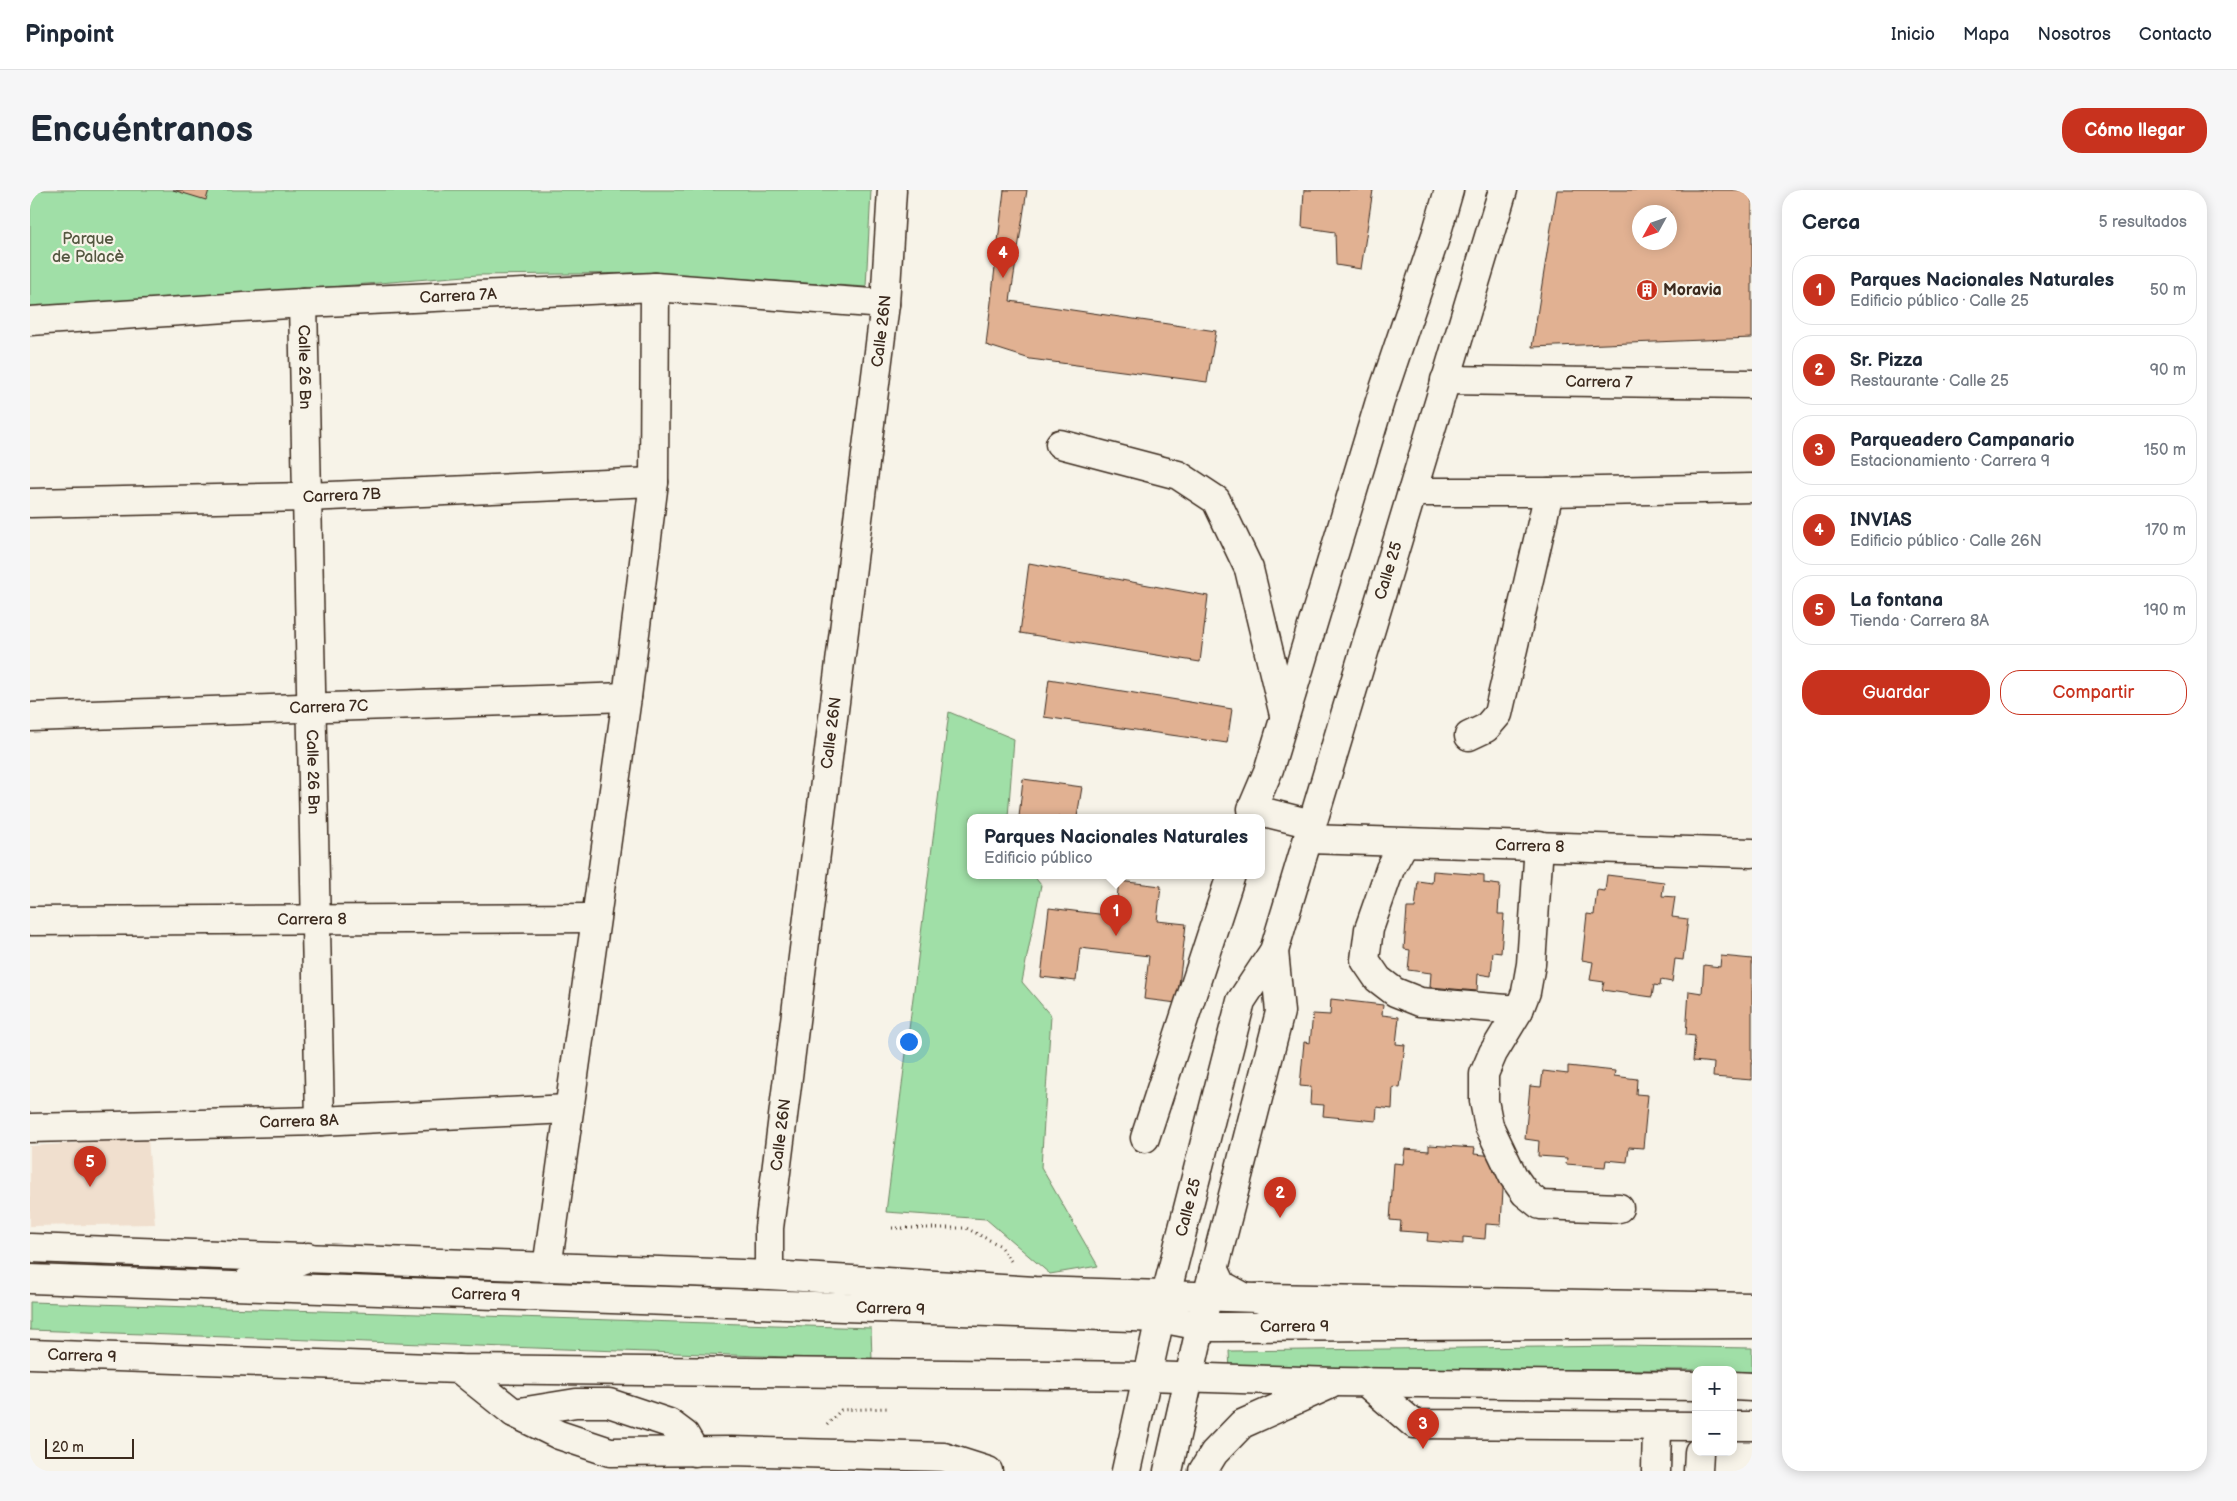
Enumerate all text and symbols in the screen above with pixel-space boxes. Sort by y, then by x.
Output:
text: Pinpoint [25,20,114,49]
text: Inicio [1891,24,1935,45]
text: Mapa [1963,24,2009,45]
text: Nosotros [2037,24,2111,45]
text: Contacto [2139,24,2212,45]
button: Cómo llegar [2062,108,2207,153]
text: Encuéntranos [30,109,253,152]
north arrow [1632,205,1677,250]
text: Cerca [1802,210,1860,235]
text: 5 resultados [2099,213,2187,232]
park label: Parque de Palacè [52,230,124,267]
pin: 4 [987,237,1019,278]
text: Parques Nacionales Naturales [1850,269,2114,292]
building icon: Moravia [1635,278,1659,302]
place label: Moravia [1663,281,1722,300]
text: 1 [1816,281,1822,300]
text: 50 m [2150,281,2186,300]
street label: Carrera 7A [419,285,497,307]
text: Edificio público · Calle 25 [1850,292,2029,311]
street label: Calle 26N [868,294,895,368]
street label: Calle 26 Bn [294,324,315,410]
text: Sr. Pizza [1850,349,1923,372]
text: 2 [1814,361,1824,380]
text: 90 m [2150,361,2186,380]
street label: Carrera 7 [1565,372,1633,392]
text: Restaurante · Calle 25 [1850,372,2009,391]
text: Parqueadero Campanario [1850,429,2075,452]
text: 3 [1814,441,1824,460]
text: 150 m [2144,441,2186,460]
text: Estacionamiento · Carrera 9 [1850,452,2050,471]
street label: Carrera 7B [302,484,382,507]
text: INVIAS [1850,509,1912,532]
text: 4 [1814,521,1824,540]
text: 170 m [2145,521,2186,540]
text: Edificio público · Calle 26N [1850,532,2042,551]
street label: Calle 25 [1371,539,1406,602]
text: La fontana [1850,589,1943,612]
text: 5 [1814,601,1824,620]
text: 190 m [2144,601,2186,620]
text: Tienda · Carrera 8A [1850,612,1989,631]
button: Guardar [1802,670,1990,715]
button: Compartir [2000,670,2187,715]
street label: Carrera 7C [289,696,369,718]
street label: Calle 26N [817,696,845,770]
street label: Calle 26 Bn [302,729,323,815]
popup [967,814,1265,879]
text: Parques Nacionales Naturales [984,826,1248,849]
street label: Carrera 8 [1495,835,1565,857]
text: Edificio público [984,849,1093,868]
pin: 1 [1100,895,1132,936]
street label: Carrera 8 [277,910,347,929]
your location [896,1029,922,1055]
street label: Calle 26N [767,1098,795,1172]
street label: Carrera 8A [259,1111,339,1132]
pin: 5 [74,1146,106,1187]
street label: Calle 25 [1172,1176,1205,1239]
pin: 2 [1264,1177,1296,1218]
street label: Carrera 9 [451,1284,521,1305]
street label: Carrera 9 [856,1298,925,1319]
street label: Carrera 9 [1260,1317,1329,1336]
street label: Carrera 9 [47,1345,117,1367]
map controls [1692,1366,1737,1456]
button: + [1692,1366,1737,1411]
pin: 3 [1407,1408,1439,1449]
button: − [1692,1411,1737,1456]
scale bar [45,1436,134,1459]
text: 20 m [52,1439,84,1456]

